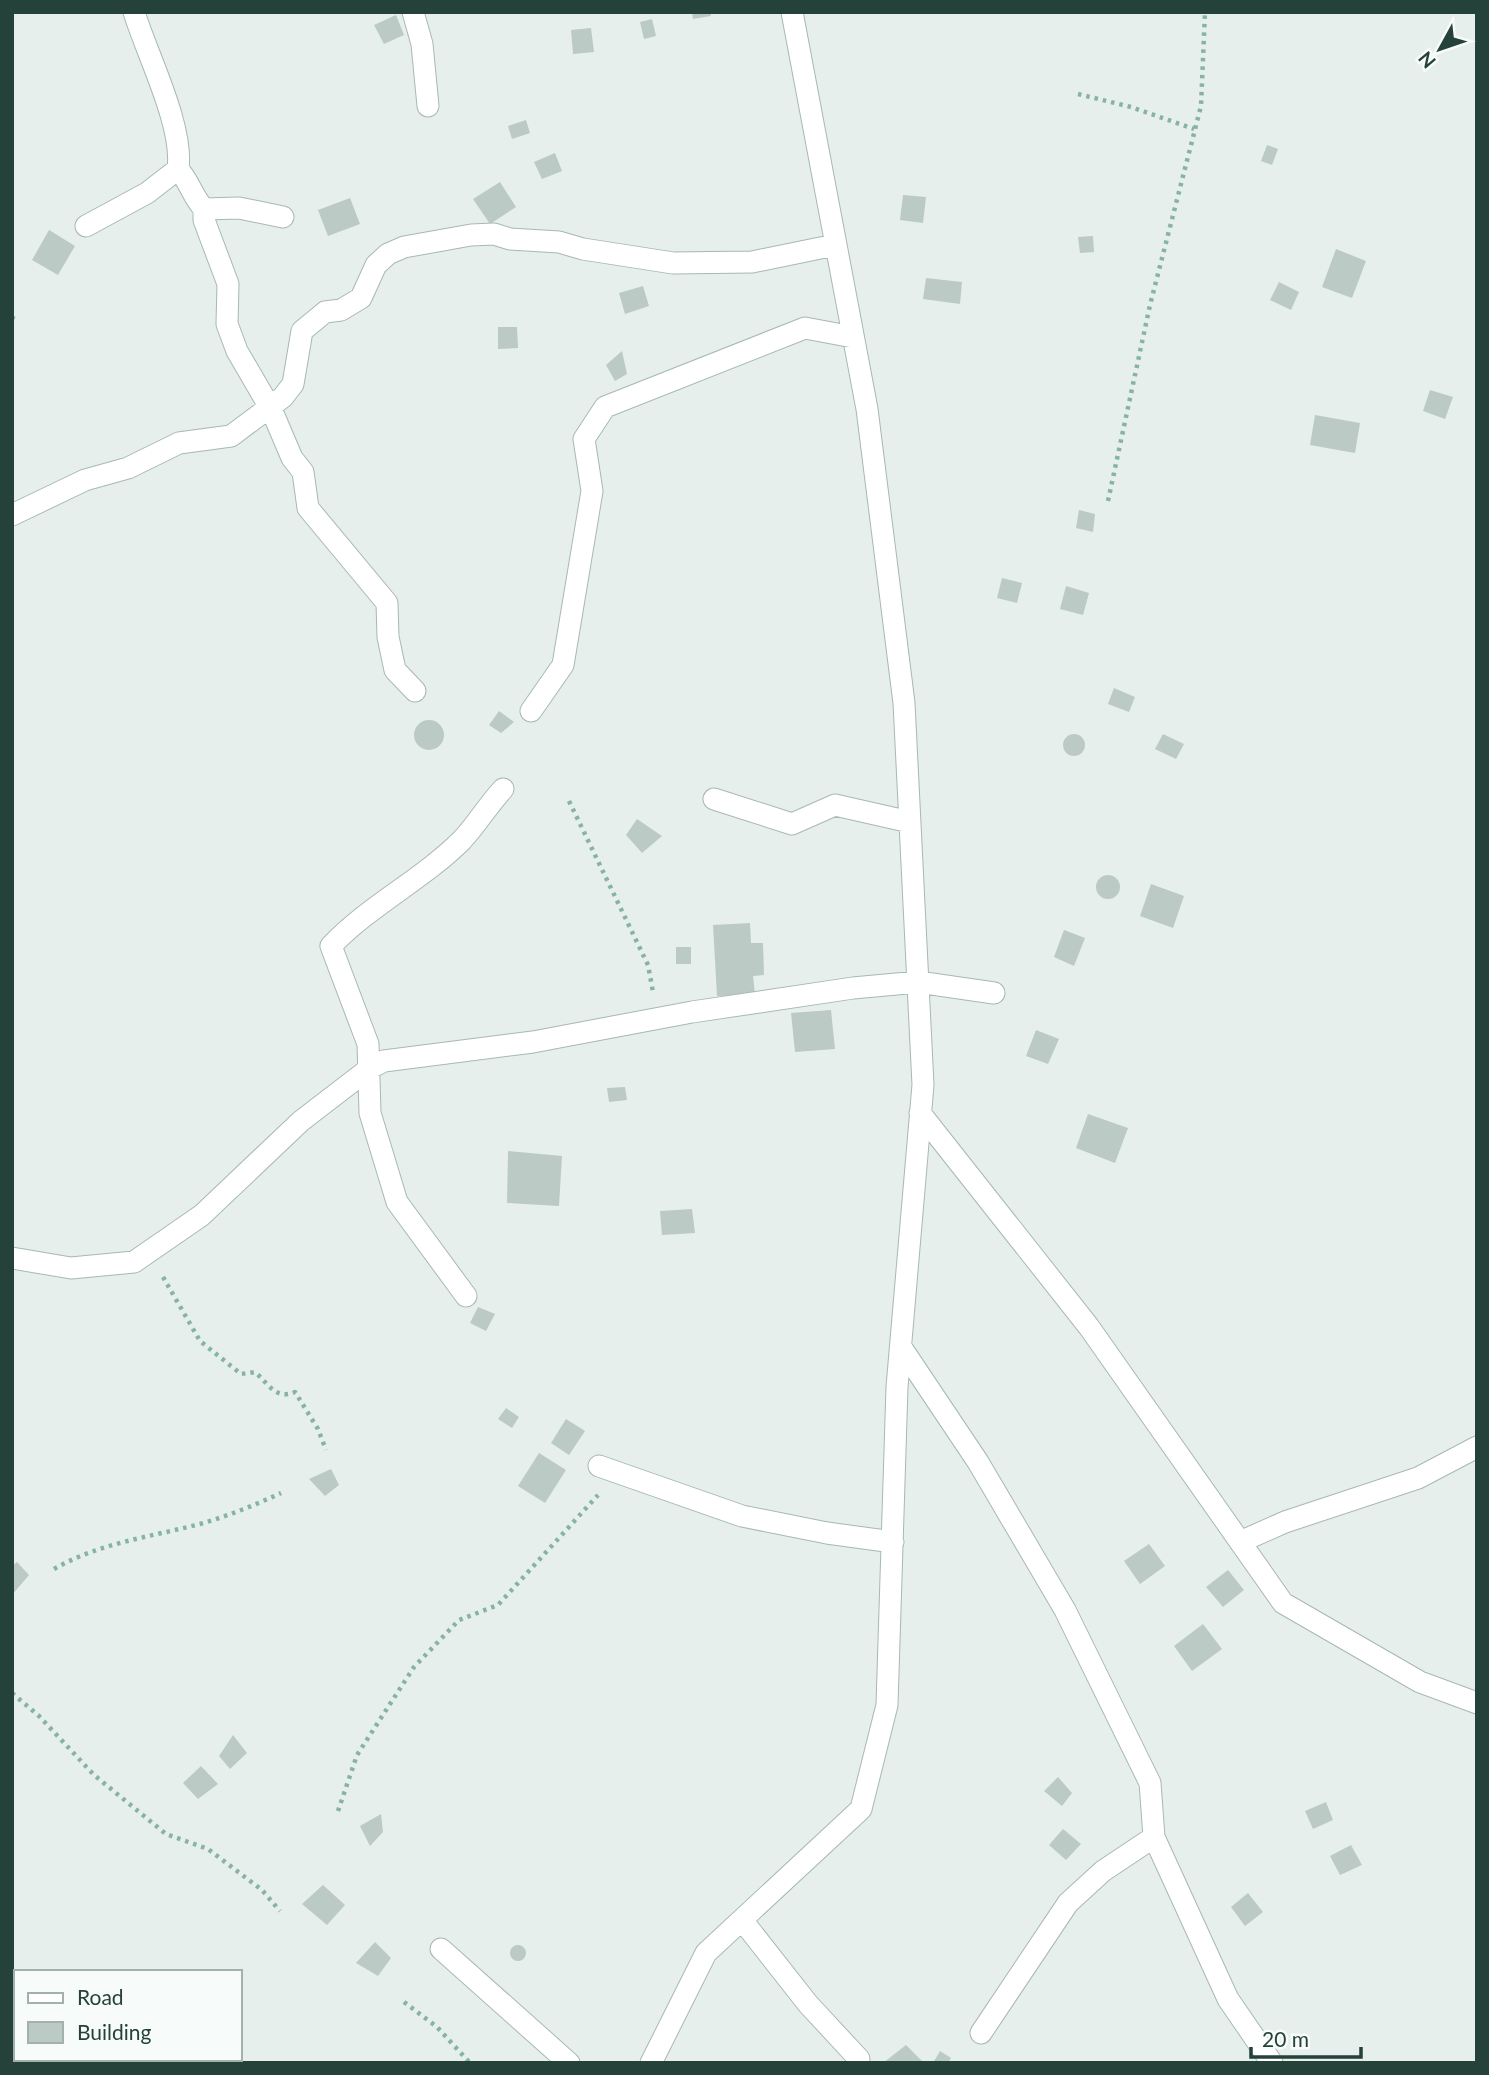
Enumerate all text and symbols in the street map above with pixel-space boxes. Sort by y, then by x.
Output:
north arrow [1405,14,1475,84]
text: N [1413,47,1440,73]
legend [14,1970,242,2061]
text: Road [77,1984,124,2009]
scale bar [1251,2016,1361,2060]
text: Building [77,2019,152,2044]
text: 20 m [1262,2026,1309,2051]

